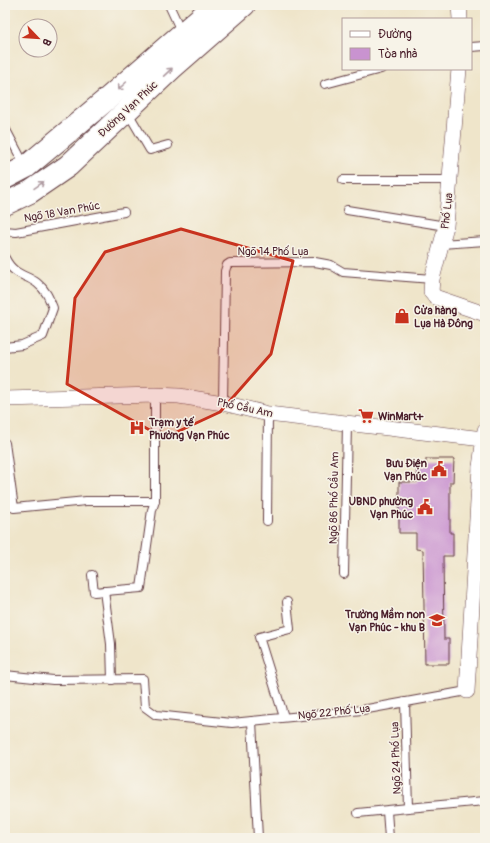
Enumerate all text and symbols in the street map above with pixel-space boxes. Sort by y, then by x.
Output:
north arrow [18,18,58,58]
legend [342,18,472,70]
text: Đường [378,27,412,42]
text: B [39,36,54,48]
text: Tòa nhà [378,47,418,62]
one-way arrow [162,67,173,76]
street label: Đường Vạn Phúc [96,78,161,140]
one-way arrow [117,81,127,90]
one-way arrow [33,181,44,189]
street label: Phố Lụa [438,192,456,230]
street label: Ngõ 18 Vạn Phúc [23,199,101,225]
street label: Ngõ 14 Phố Lụa [238,245,308,258]
place label: Cửa hàng Lụa Hà Đông [414,304,473,330]
shop icon: Cửa hàng Lụa Hà Đông [393,307,411,325]
street label: Phố Cầu Am [216,395,275,420]
supermarket icon: WinMart+ [357,407,375,425]
place label: WinMart+ [378,410,424,423]
place label: Trạm y tế Phường Vạn Phúc [148,416,230,442]
hospital icon: Trạm y tế Phường Vạn Phúc [128,419,146,437]
street label: Ngõ 86 Phố Cầu Am [326,451,341,544]
place label: Bưu Điện Vạn Phúc [384,457,427,483]
public building icon: Bưu Điện Vạn Phúc [430,460,448,478]
place label: UBND phường Vạn Phúc [349,495,413,521]
public building icon: UBND phường Vạn Phúc [416,498,434,516]
place label: Trường Mầm non Vạn Phúc - khu B [344,607,425,634]
school or university icon: Trường Mầm non Vạn Phúc - khu B [428,611,446,629]
street label: Ngõ 22 Phố Lụa [297,702,371,722]
street label: Ngõ 24 Phố Lụa [388,721,404,795]

